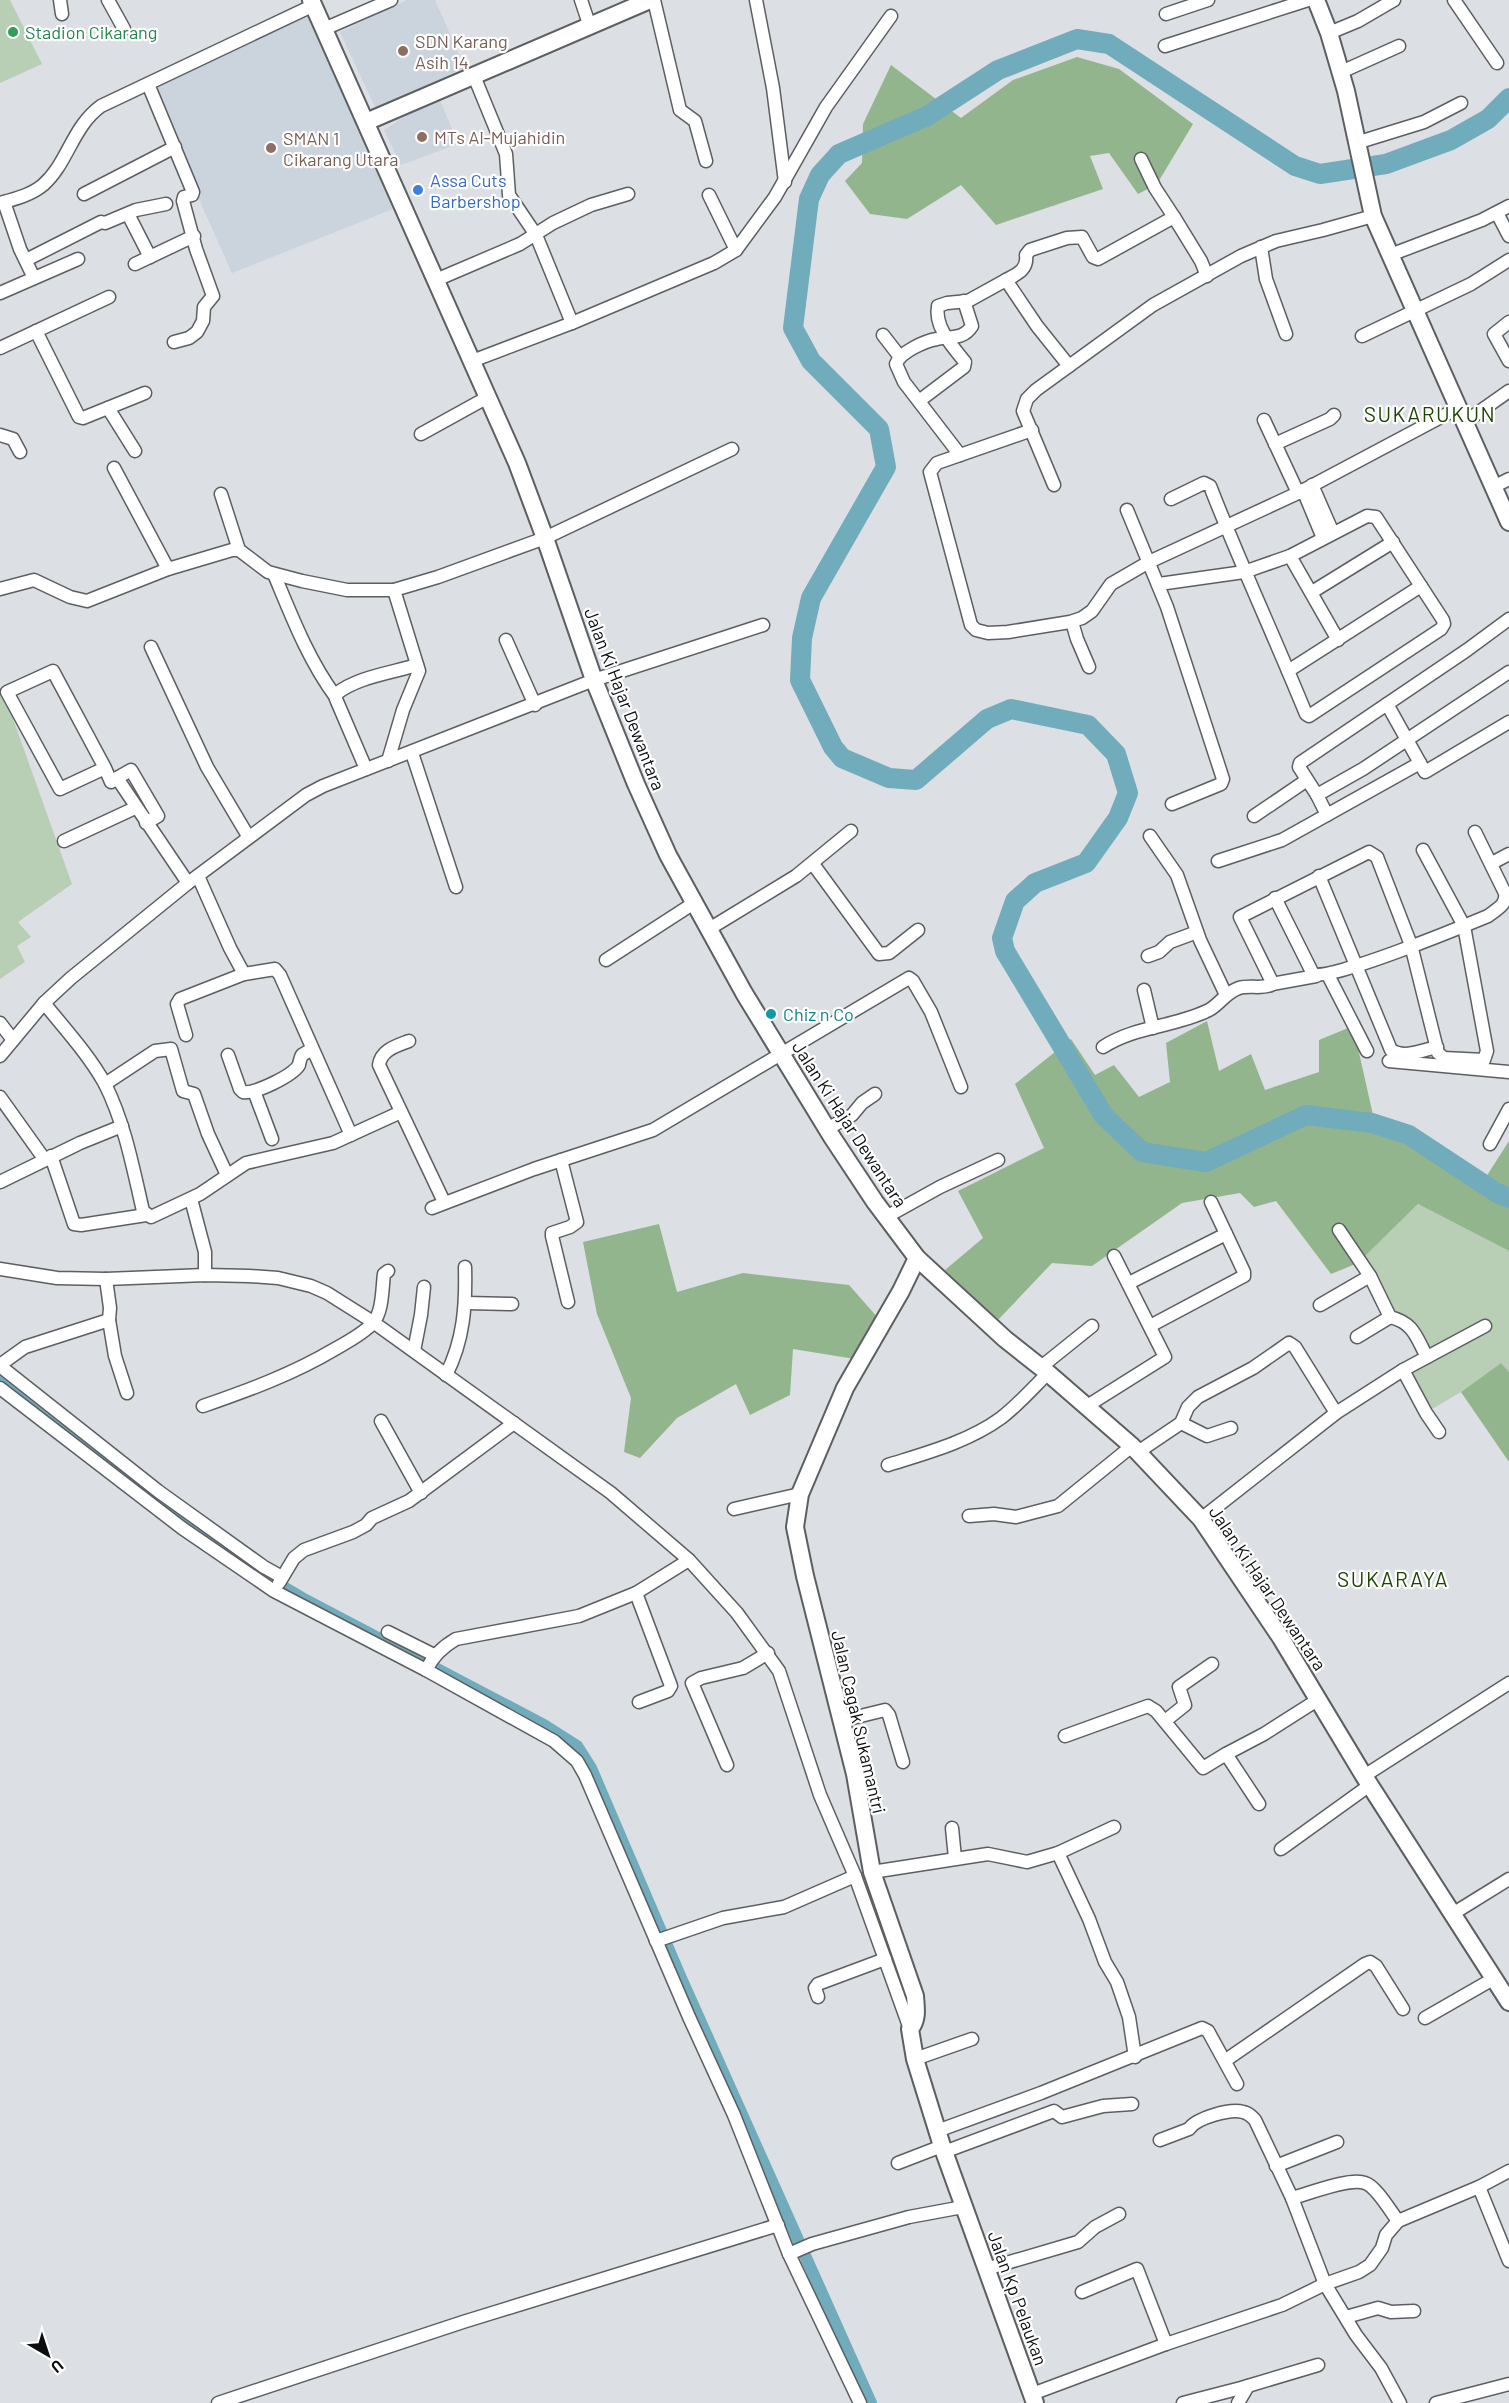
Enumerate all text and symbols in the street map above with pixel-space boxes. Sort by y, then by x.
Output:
place label: Stadion Cikarang [25,21,157,43]
marker: Stadion Cikarang [6,25,20,39]
place label: SDN Karang Asih 14 [415,30,508,73]
marker: SDN Karang Asih 14 [396,44,410,58]
place label: MTs Al-Mujahidin [434,126,565,148]
place label: SMAN 1 Cikarang Utara [283,127,398,170]
marker: MTs Al-Mujahidin [415,130,429,144]
marker: SMAN 1 Cikarang Utara [264,141,278,155]
place label: Assa Cuts Barbershop [430,169,521,212]
marker: Assa Cuts Barbershop [411,183,425,197]
district label: SUKARUKUN [1364,401,1496,426]
street label: Jalan Ki Hajar Dewantara [580,605,670,793]
place label: Chiz n Co [783,1003,854,1025]
marker: Chiz n Co [764,1007,778,1021]
street label: Jalan Ki Hajar Dewantara [788,1037,912,1211]
street label: Jalan Ki Hajar Dewantara [1205,1502,1331,1674]
district label: SUKARAYA [1337,1566,1449,1591]
street label: Jalan Cagak Sukamantri [827,1628,891,1816]
street label: Jalan Kp Pelaukan [983,2228,1053,2368]
north arrow [18,2325,78,2385]
text: U [48,2356,68,2378]

